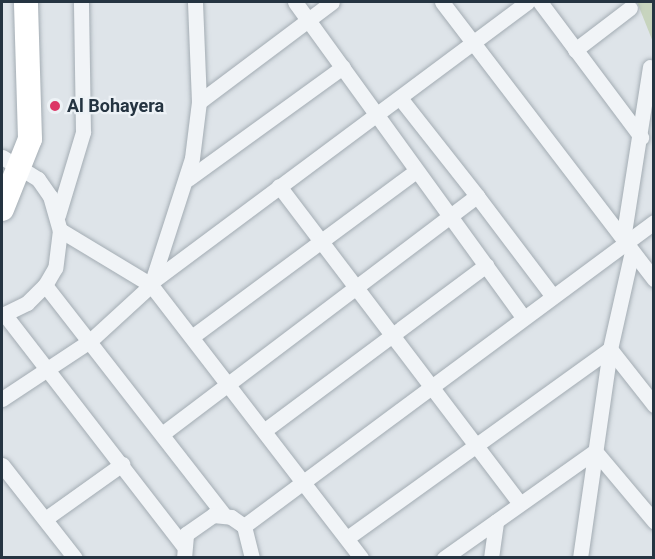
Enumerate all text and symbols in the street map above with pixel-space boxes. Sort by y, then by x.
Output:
place label: Al Bohayera [67,95,164,117]
marker: Al Bohayera [48,99,62,113]

